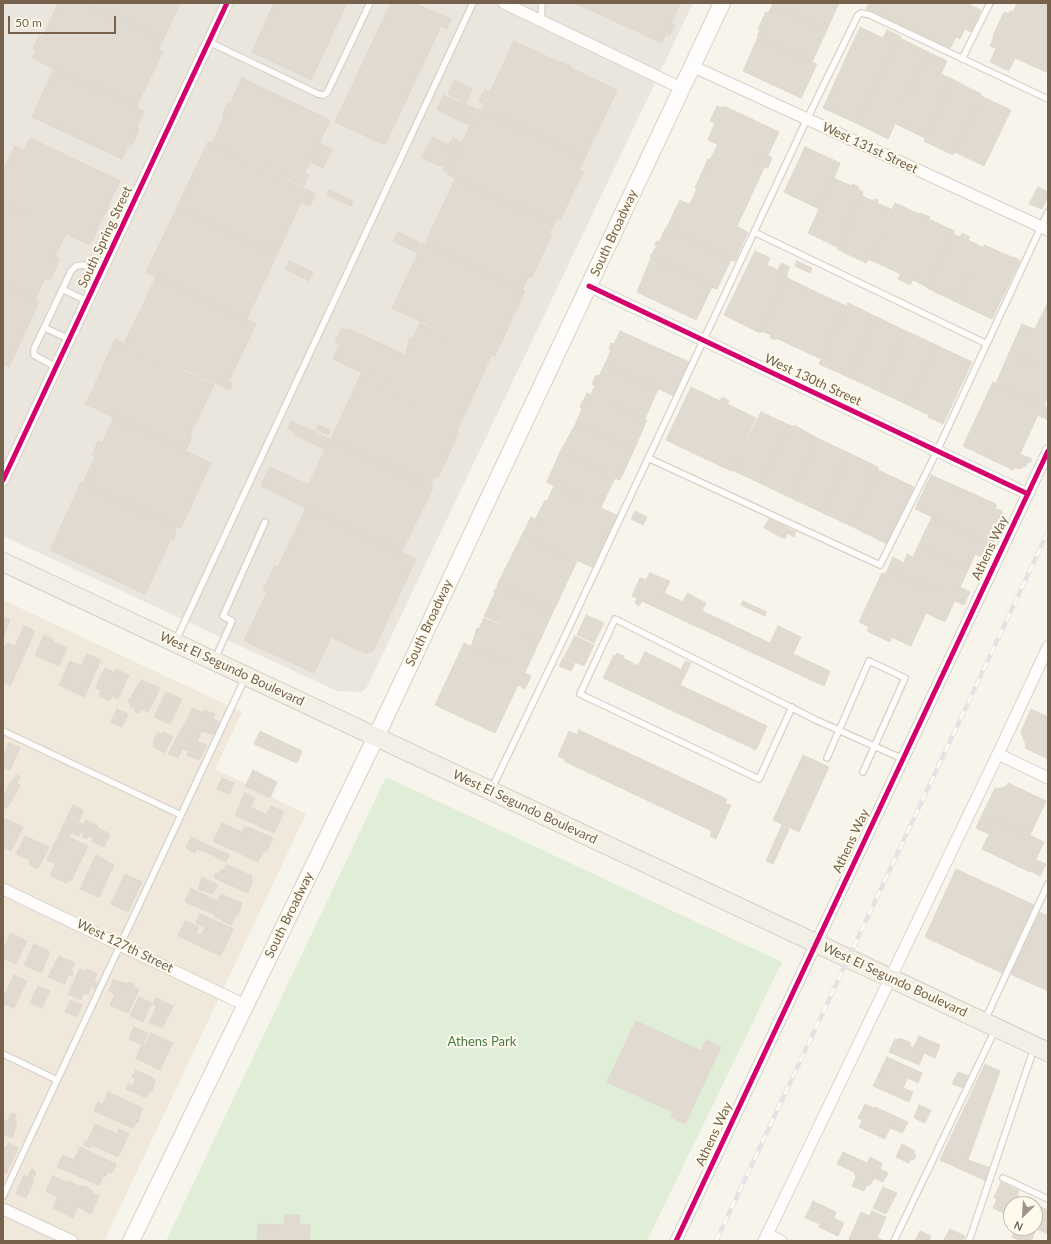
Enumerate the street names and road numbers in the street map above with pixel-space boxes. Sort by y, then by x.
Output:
street label: West 131st Street [820,119,920,177]
street label: South Spring Street [75,184,135,290]
street label: South Broadway [587,187,641,279]
street label: West 130th Street [762,351,864,409]
street label: Athens Way [968,513,1012,583]
street label: South Broadway [402,577,456,669]
street label: West El Segundo Boulevard [157,629,307,709]
street label: West El Segundo Boulevard [450,767,600,847]
street label: Athens Way [829,806,873,876]
street label: South Broadway [261,869,317,961]
street label: West 127th Street [74,916,176,976]
street label: West El Segundo Boulevard [820,940,970,1020]
street label: Athens Way [692,1099,736,1169]

